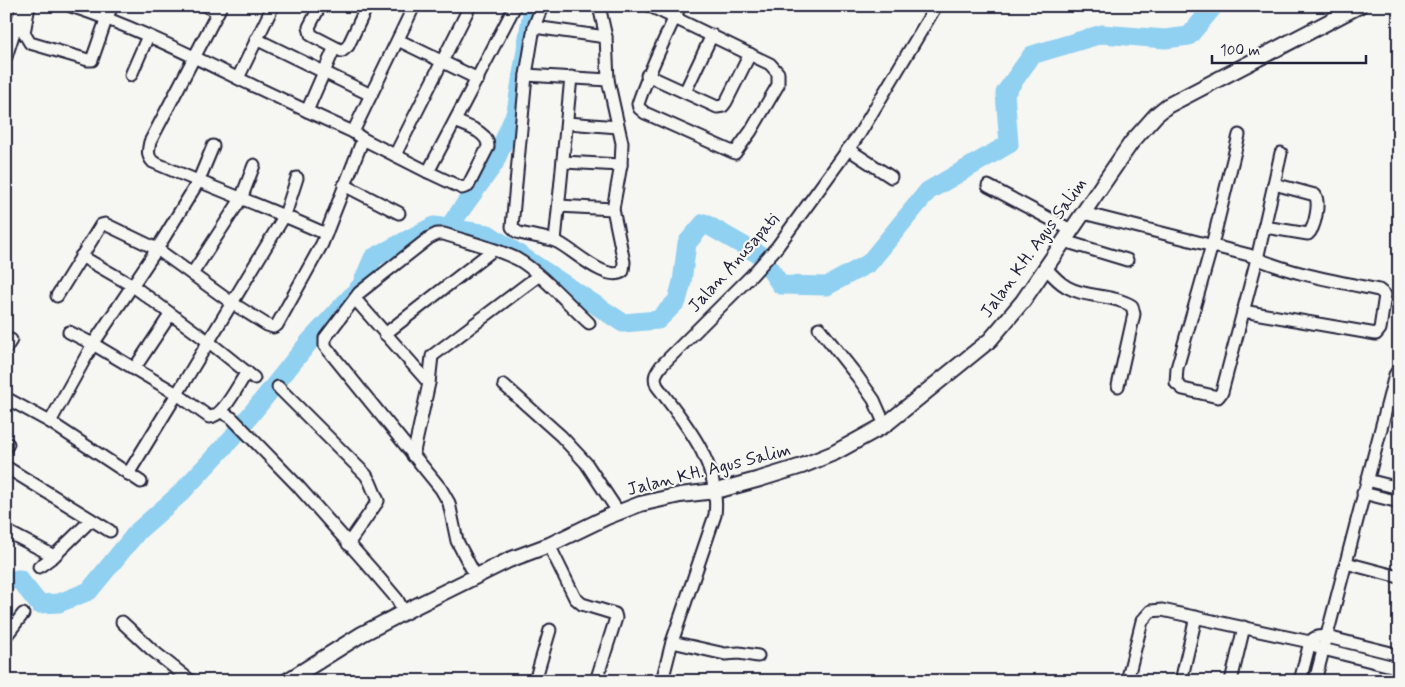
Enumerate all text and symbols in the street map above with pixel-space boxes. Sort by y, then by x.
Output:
scale bar [1212,32,1366,64]
text: 100 m [1220,41,1260,61]
street label: Jalan KH. Agus Salim [975,173,1093,323]
street label: Jalan Anusapati [683,208,785,318]
street label: Jalan KH. Agus Salim [625,438,793,502]

